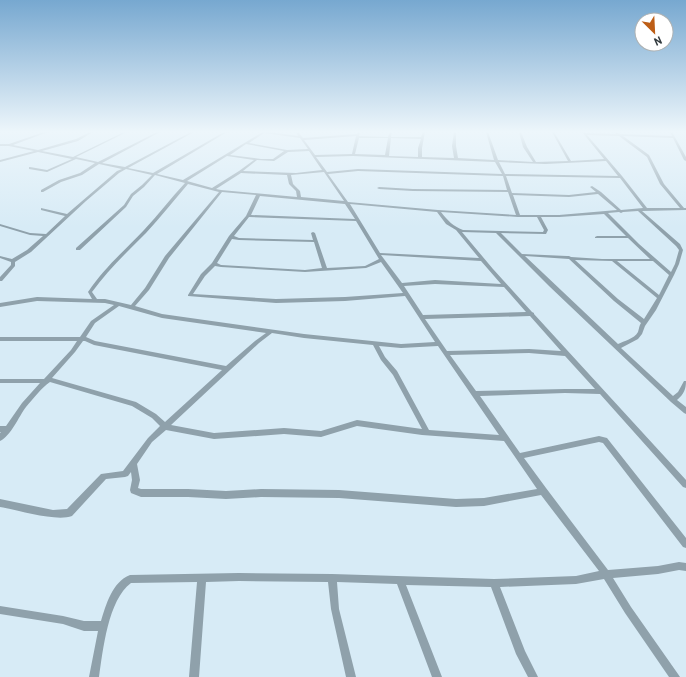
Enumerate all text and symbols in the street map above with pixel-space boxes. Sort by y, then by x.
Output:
north arrow [634,12,674,52]
text: N [652,34,664,49]

